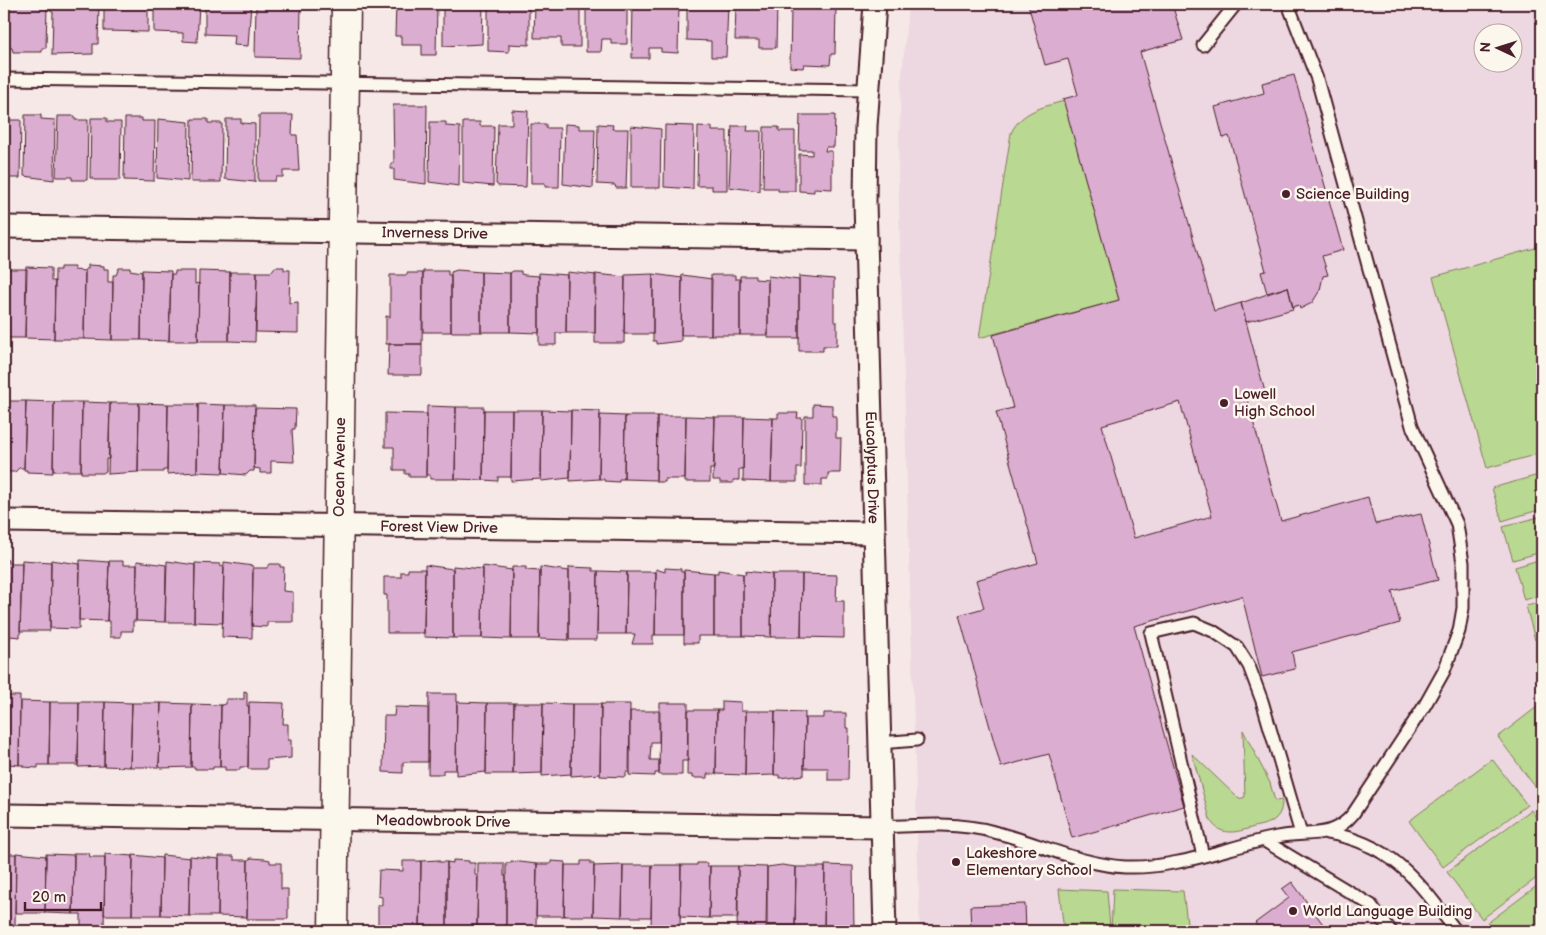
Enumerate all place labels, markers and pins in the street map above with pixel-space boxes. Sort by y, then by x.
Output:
place label: Science Building [1296,185,1409,204]
marker: Science Building [1280,188,1292,200]
place label: Lowell High School [1234,385,1315,421]
marker: Lowell High School [1218,397,1230,409]
place label: Lakeshore Elementary School [966,844,1092,880]
marker: Lakeshore Elementary School [950,856,962,868]
place label: World Language Building [1303,902,1473,921]
marker: World Language Building [1287,905,1299,917]

